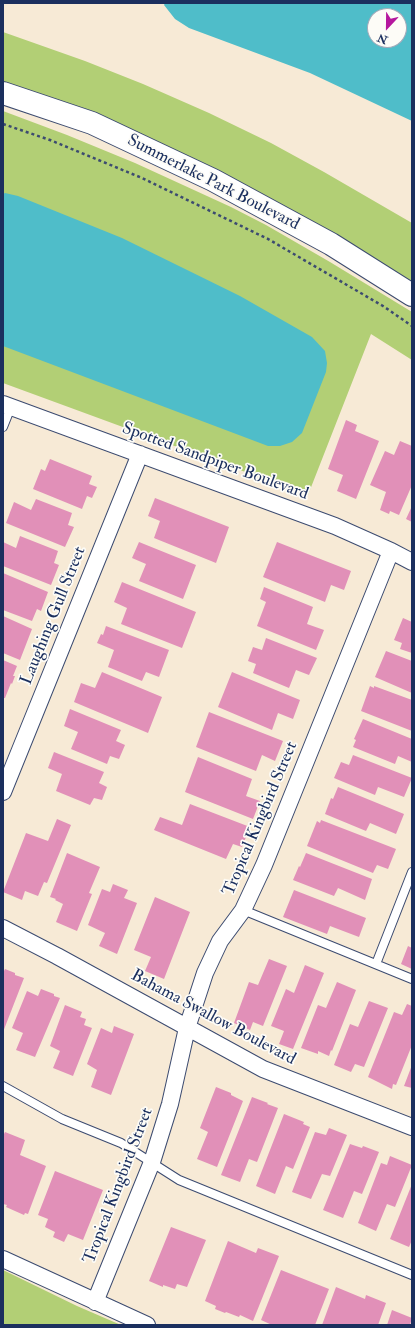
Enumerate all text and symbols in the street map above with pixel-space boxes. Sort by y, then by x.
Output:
north arrow [367,8,407,48]
text: N [376,31,390,47]
street label: Summerlake Park Boulevard [123,131,303,235]
street label: Spotted Sandpiper Boulevard [119,419,311,505]
street label: Laughing Gull Street [17,544,91,688]
street label: Tropical Kingbird Street [219,739,303,899]
street label: Bahama Swallow Boulevard [127,966,299,1070]
street label: Tropical Kingbird Street [80,1105,158,1267]

